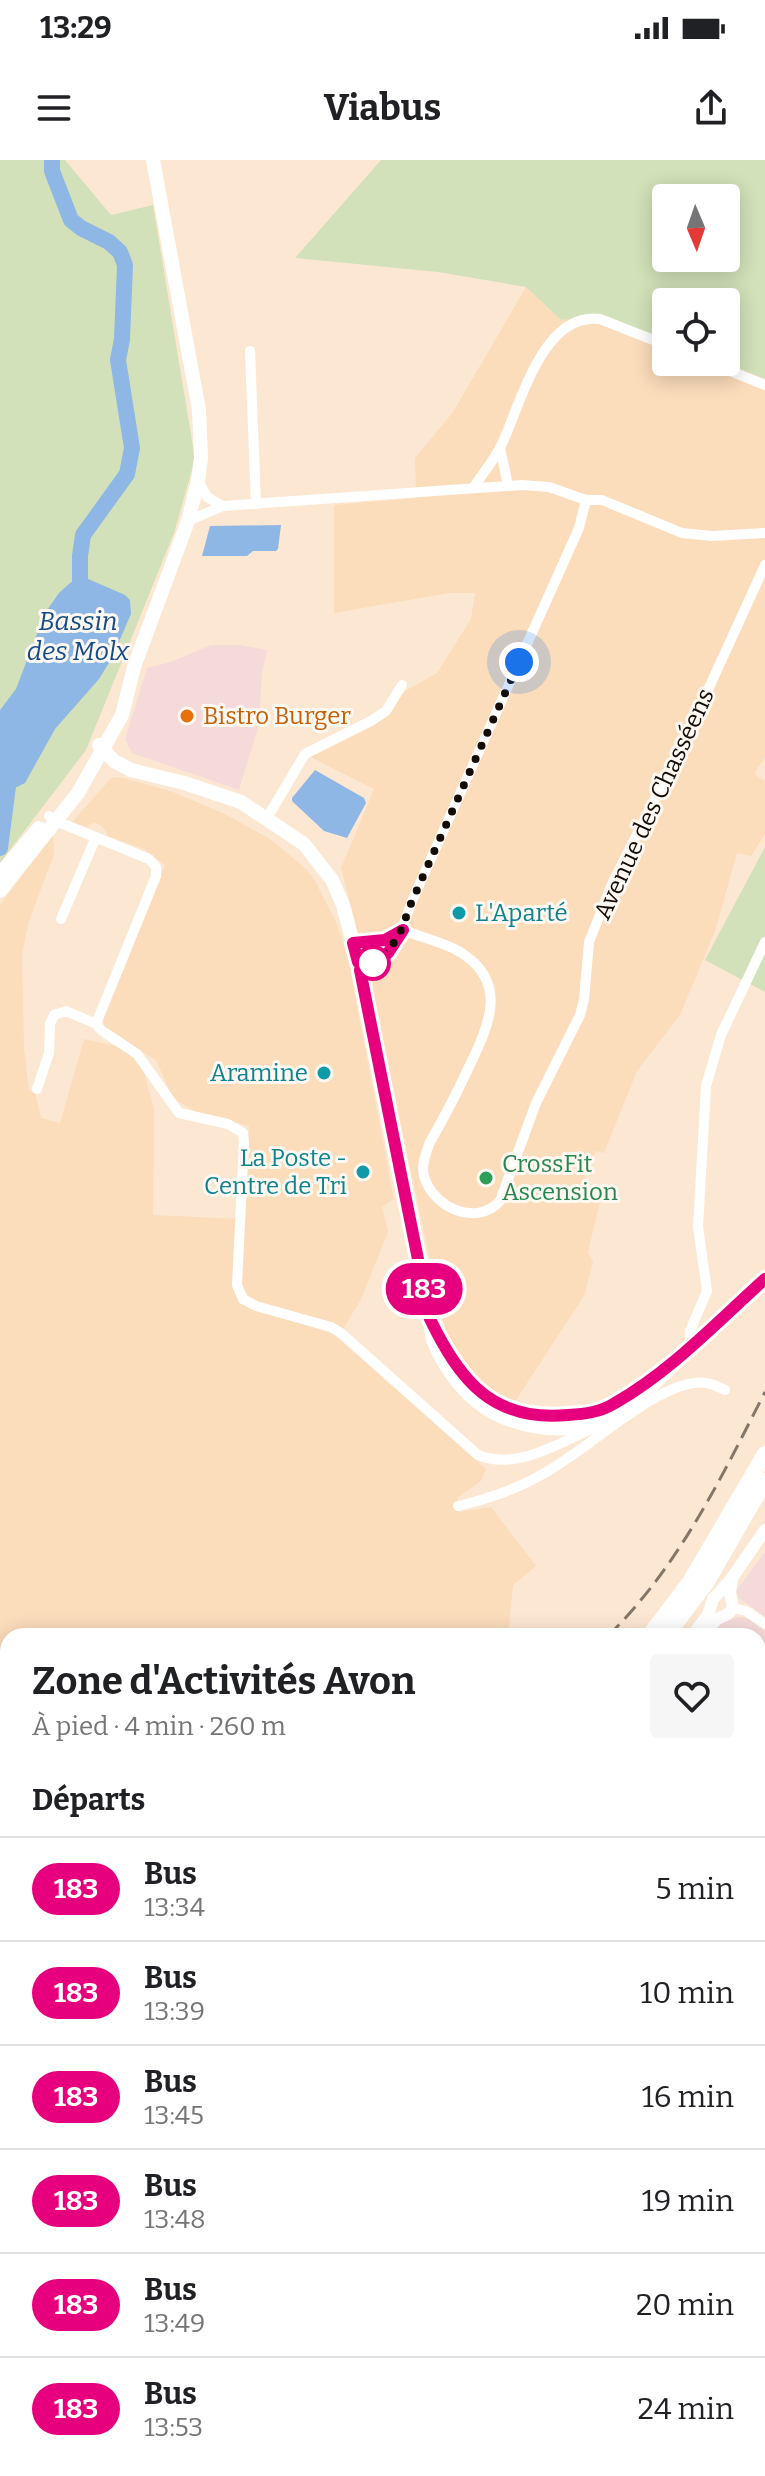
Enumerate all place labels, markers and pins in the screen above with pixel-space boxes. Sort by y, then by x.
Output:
place label: Bistro Burger [203,702,351,730]
marker: Bistro Burger [178,707,196,725]
place label: L'Aparté [475,899,568,927]
marker: L'Aparté [450,904,468,922]
unlabelled marker [356,946,390,980]
place label: Aramine [210,1059,308,1087]
marker: Aramine [315,1064,333,1082]
place label: La Poste - Centre de Tri [204,1144,347,1200]
place label: CrossFit Ascension [502,1150,618,1206]
marker: La Poste - Centre de Tri [354,1163,372,1181]
marker: CrossFit Ascension [477,1169,495,1187]

